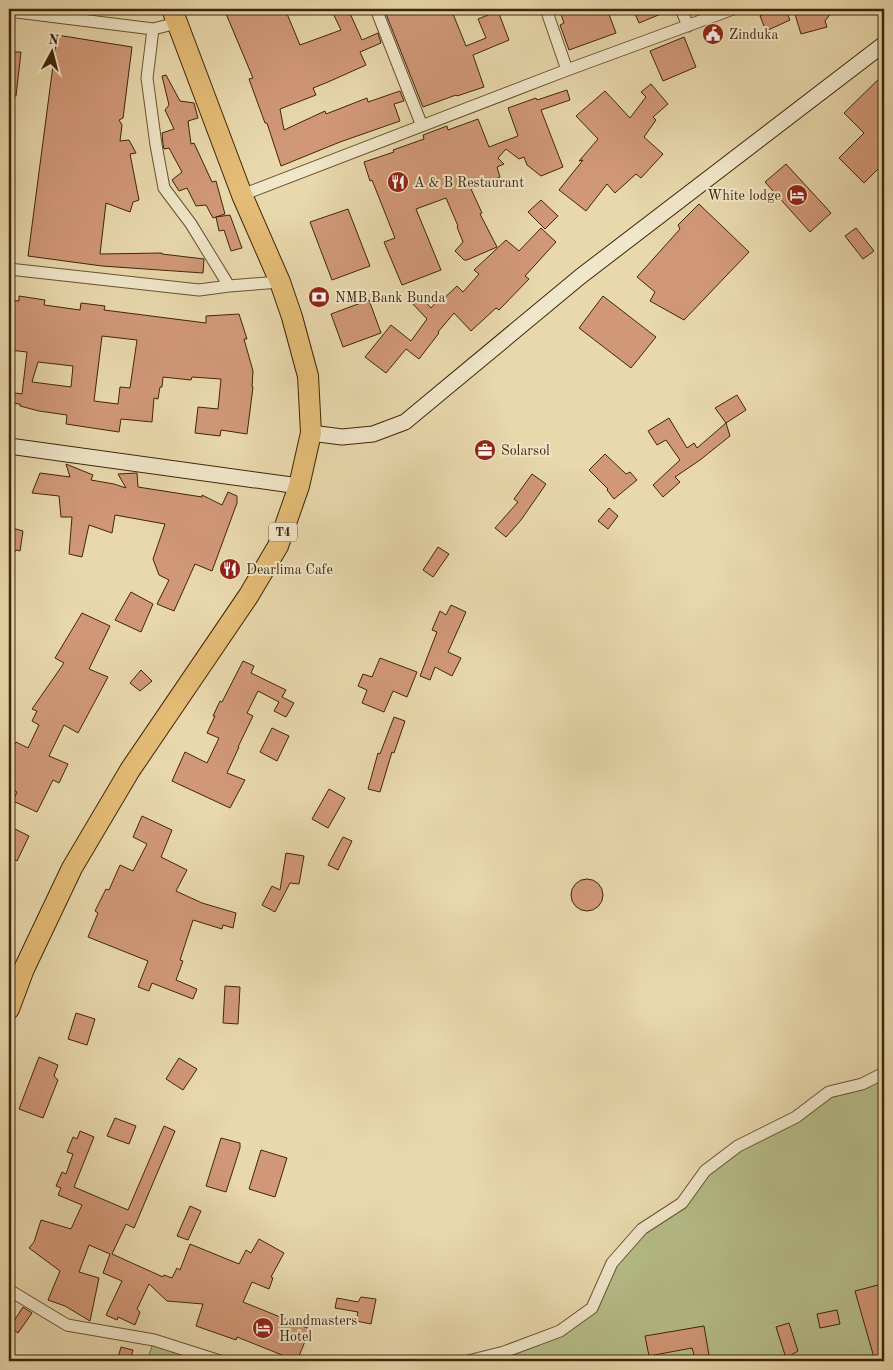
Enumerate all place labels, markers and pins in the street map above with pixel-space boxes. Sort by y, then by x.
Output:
public building icon: Zinduka [701,22,725,46]
place label: Zinduka [729,28,779,42]
restaurant icon: A & B Restaurant [386,170,410,194]
place label: A & B Restaurant [414,176,524,190]
hotel icon: White lodge [785,183,809,207]
place label: White lodge [707,189,781,203]
bank icon: NMB Bank Bunda [307,285,331,309]
place label: NMB Bank Bunda [335,291,445,305]
office icon: Solarsol [473,438,497,462]
place label: Solarsol [501,444,550,458]
restaurant icon: Dearlima Cafe [218,557,242,581]
place label: Dearlima Cafe [246,563,333,577]
place label: Landmasters Hotel [279,1314,357,1344]
hotel icon: Landmasters Hotel [251,1316,275,1340]

